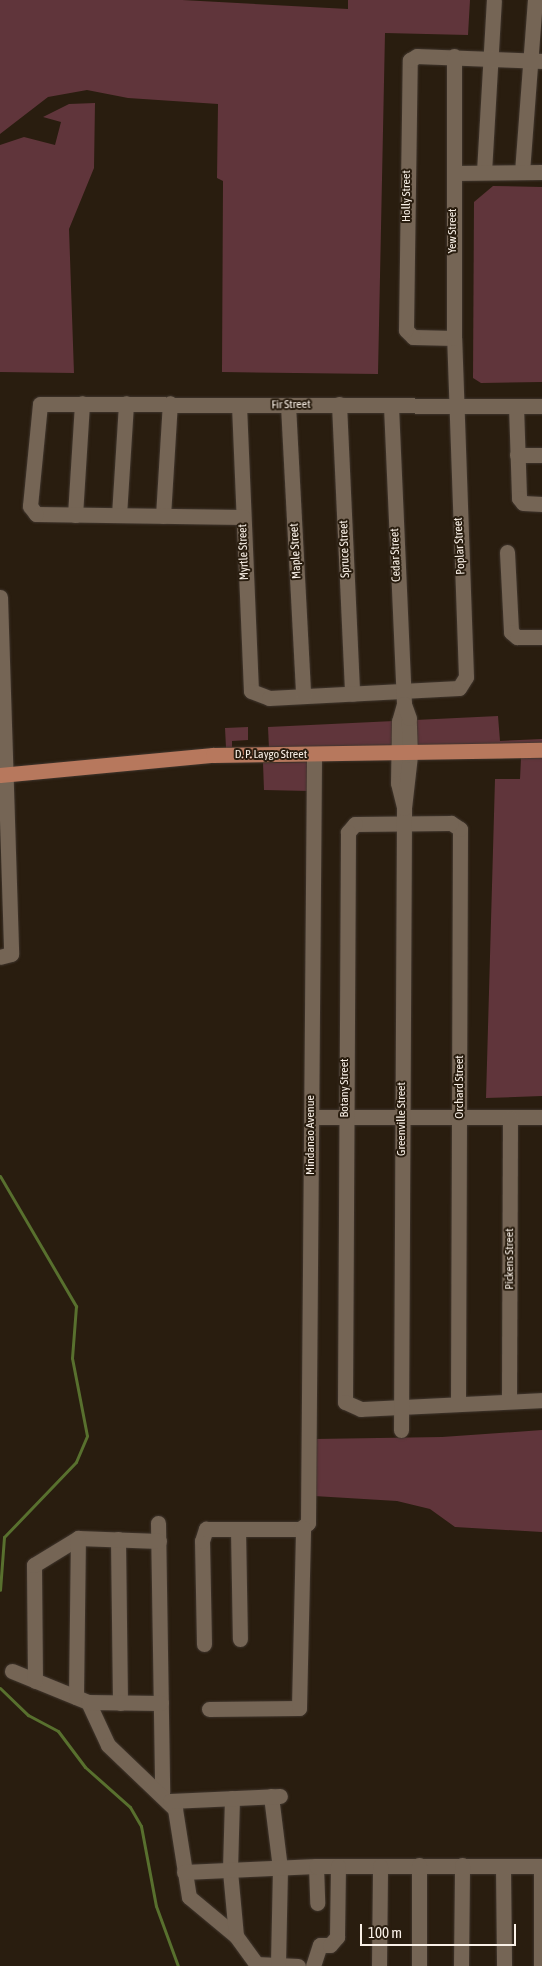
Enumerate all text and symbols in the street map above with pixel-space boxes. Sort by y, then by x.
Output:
street label: Holly Street [400,170,414,222]
street label: Yew Street [446,208,460,254]
street label: Fir Street [271,397,311,413]
street label: Poplar Street [451,517,469,575]
street label: Spruce Street [337,520,353,578]
street label: Maple Street [287,523,305,579]
street label: Myrtle Street [236,524,252,580]
street label: Cedar Street [388,528,404,582]
street label: D. P. Laygo Street [235,748,307,762]
street label: Orchard Street [453,1055,467,1119]
street label: Botany Street [338,1058,352,1118]
street label: Greenville Street [395,1082,409,1156]
street label: Mindanao Avenue [304,1095,318,1175]
street label: Pickens Street [503,1228,517,1290]
scale bar [362,1914,518,1946]
text: 100 m [368,1924,402,1941]

